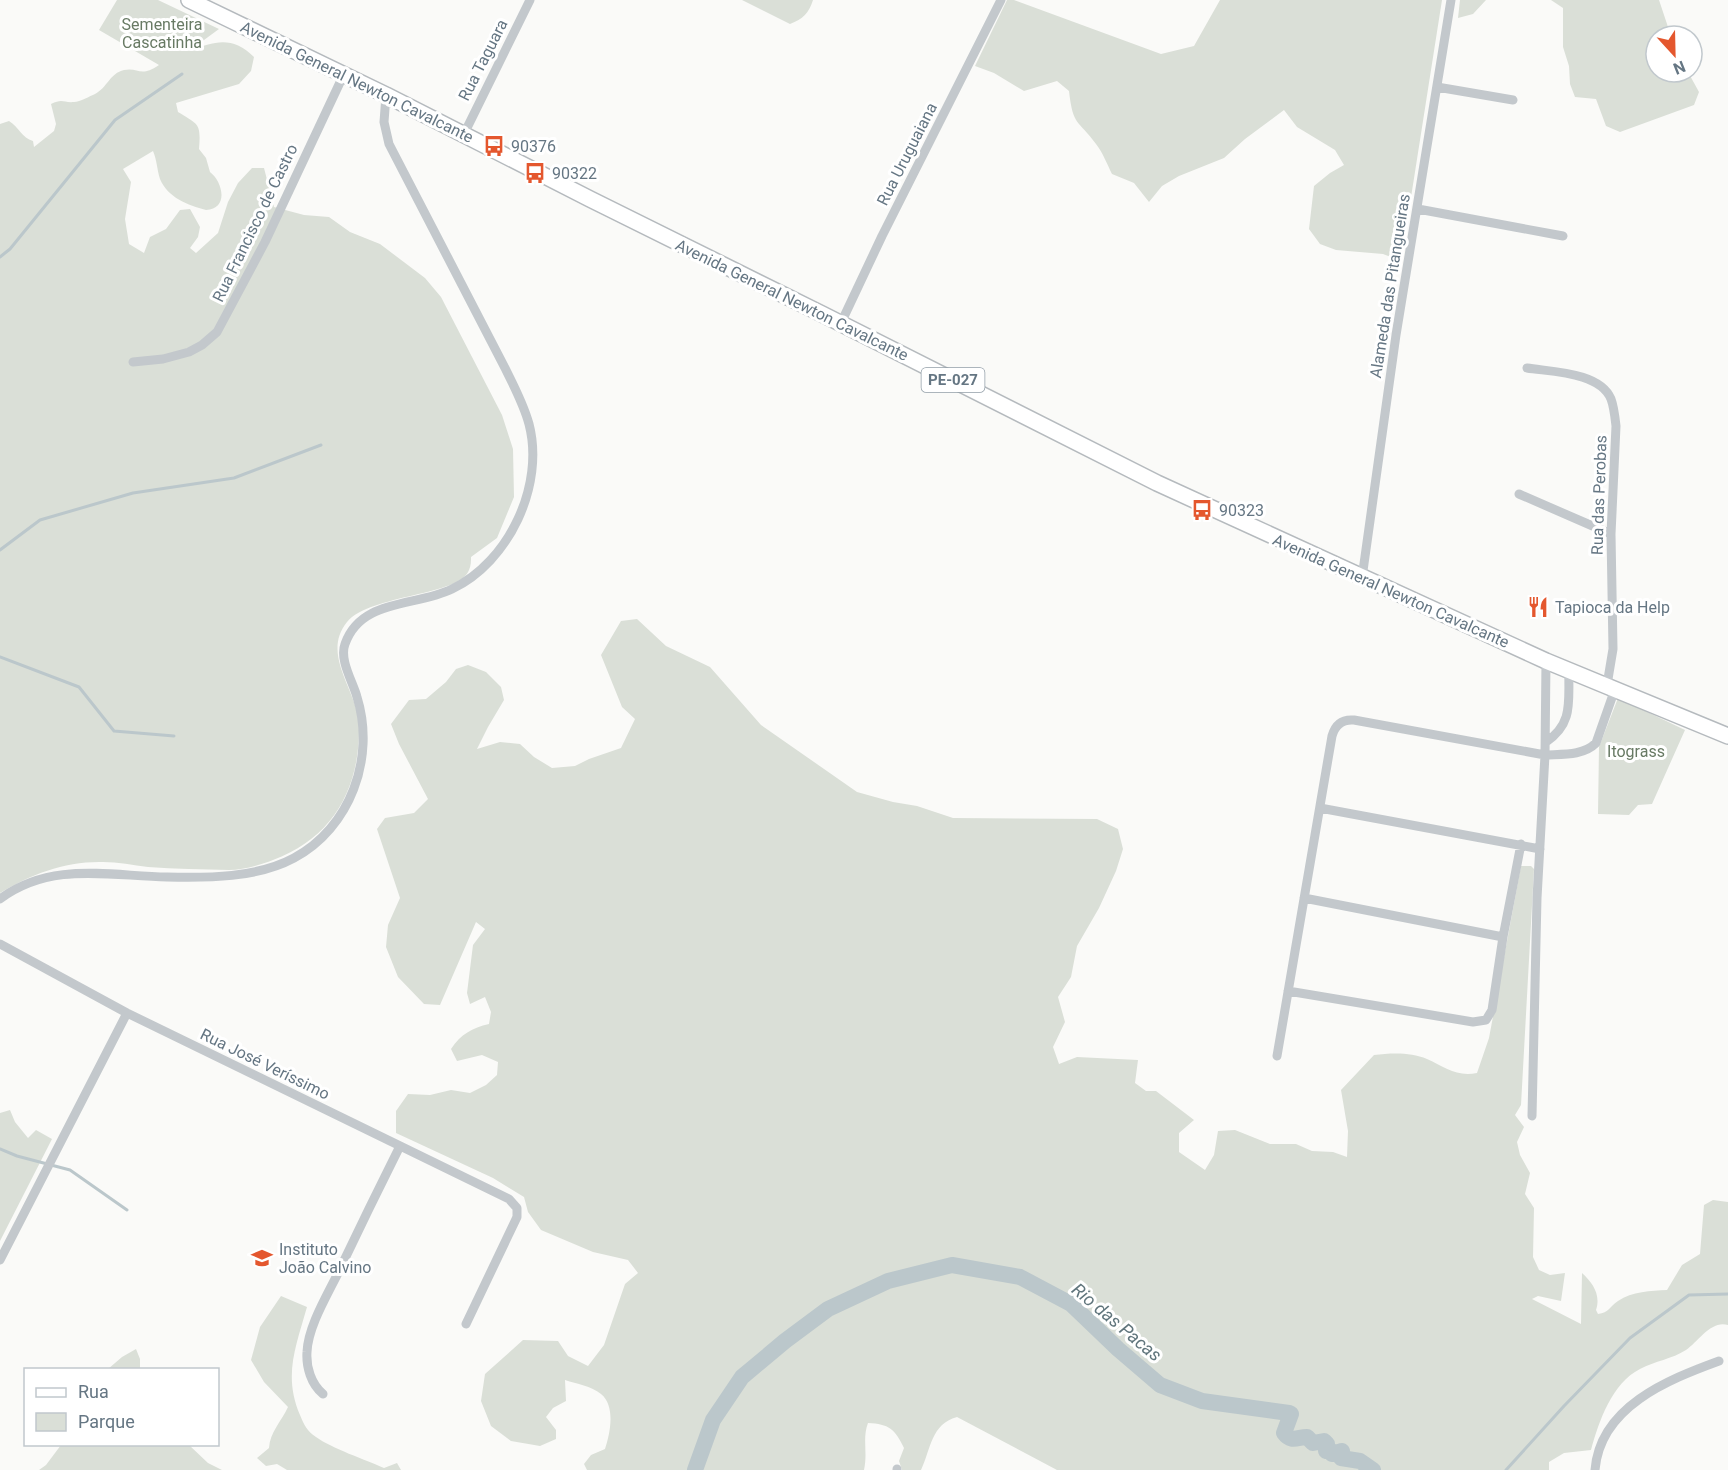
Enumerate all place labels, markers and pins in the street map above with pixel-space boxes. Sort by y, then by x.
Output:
bus stop icon: 90376 [482,134,506,158]
place label: 90376 [511,137,556,156]
bus stop icon: 90322 [523,161,547,185]
place label: 90322 [552,164,597,183]
bus stop icon: 90323 [1190,498,1214,522]
place label: 90323 [1219,501,1264,520]
restaurant icon: Tapioca da Help [1526,595,1550,619]
place label: Tapioca da Help [1555,598,1670,617]
place label: Instituto João Calvino [279,1240,371,1277]
school or university icon: Instituto João Calvino [250,1246,274,1270]

